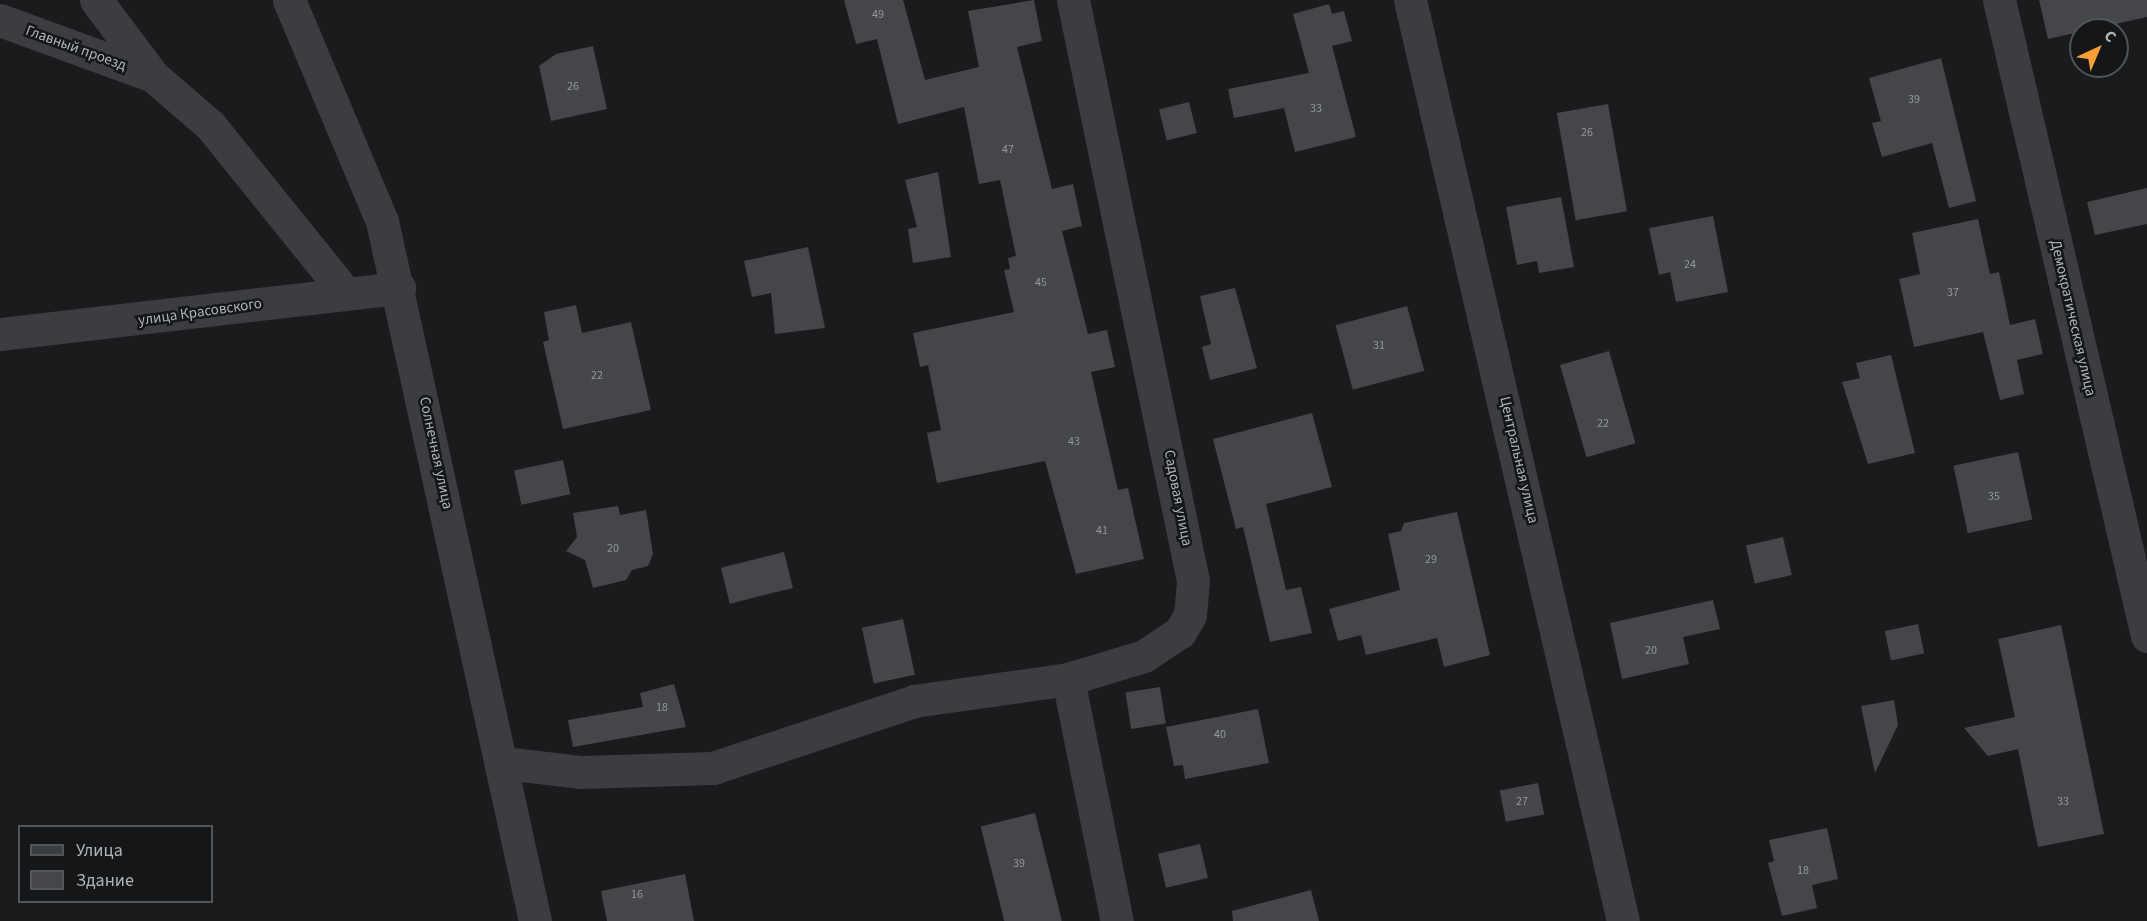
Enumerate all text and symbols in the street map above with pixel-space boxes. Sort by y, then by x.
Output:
house number: 49 [872,8,884,22]
north arrow [2069,18,2129,78]
street label: Главный проезд [23,21,129,75]
text: С [2099,25,2121,48]
house number: 26 [567,80,579,94]
house number: 39 [1908,93,1920,107]
house number: 33 [1310,102,1322,116]
house number: 26 [1581,126,1593,140]
house number: 47 [1002,143,1014,157]
street label: Демократическая улица [2046,238,2100,398]
house number: 24 [1684,258,1696,272]
house number: 45 [1035,276,1047,290]
house number: 37 [1947,286,1959,300]
street label: улица Красовского [137,294,263,330]
house number: 31 [1373,339,1385,353]
house number: 22 [591,369,603,383]
street label: Солнечная улица [415,395,457,511]
street label: Центральная улица [1496,395,1542,525]
house number: 22 [1597,417,1609,431]
house number: 43 [1068,435,1080,449]
street label: Садовая улица [1160,448,1196,548]
house number: 35 [1988,490,2000,504]
house number: 41 [1096,524,1108,538]
house number: 20 [607,542,619,556]
house number: 29 [1425,553,1437,567]
house number: 20 [1645,644,1657,658]
house number: 18 [656,701,668,715]
house number: 40 [1214,728,1226,742]
house number: 27 [1516,795,1528,809]
house number: 33 [2057,795,2069,809]
legend [18,825,213,903]
text: Улица [76,838,123,863]
house number: 39 [1013,857,1025,871]
house number: 18 [1797,864,1809,878]
text: Здание [76,868,134,893]
house number: 16 [631,888,643,902]

